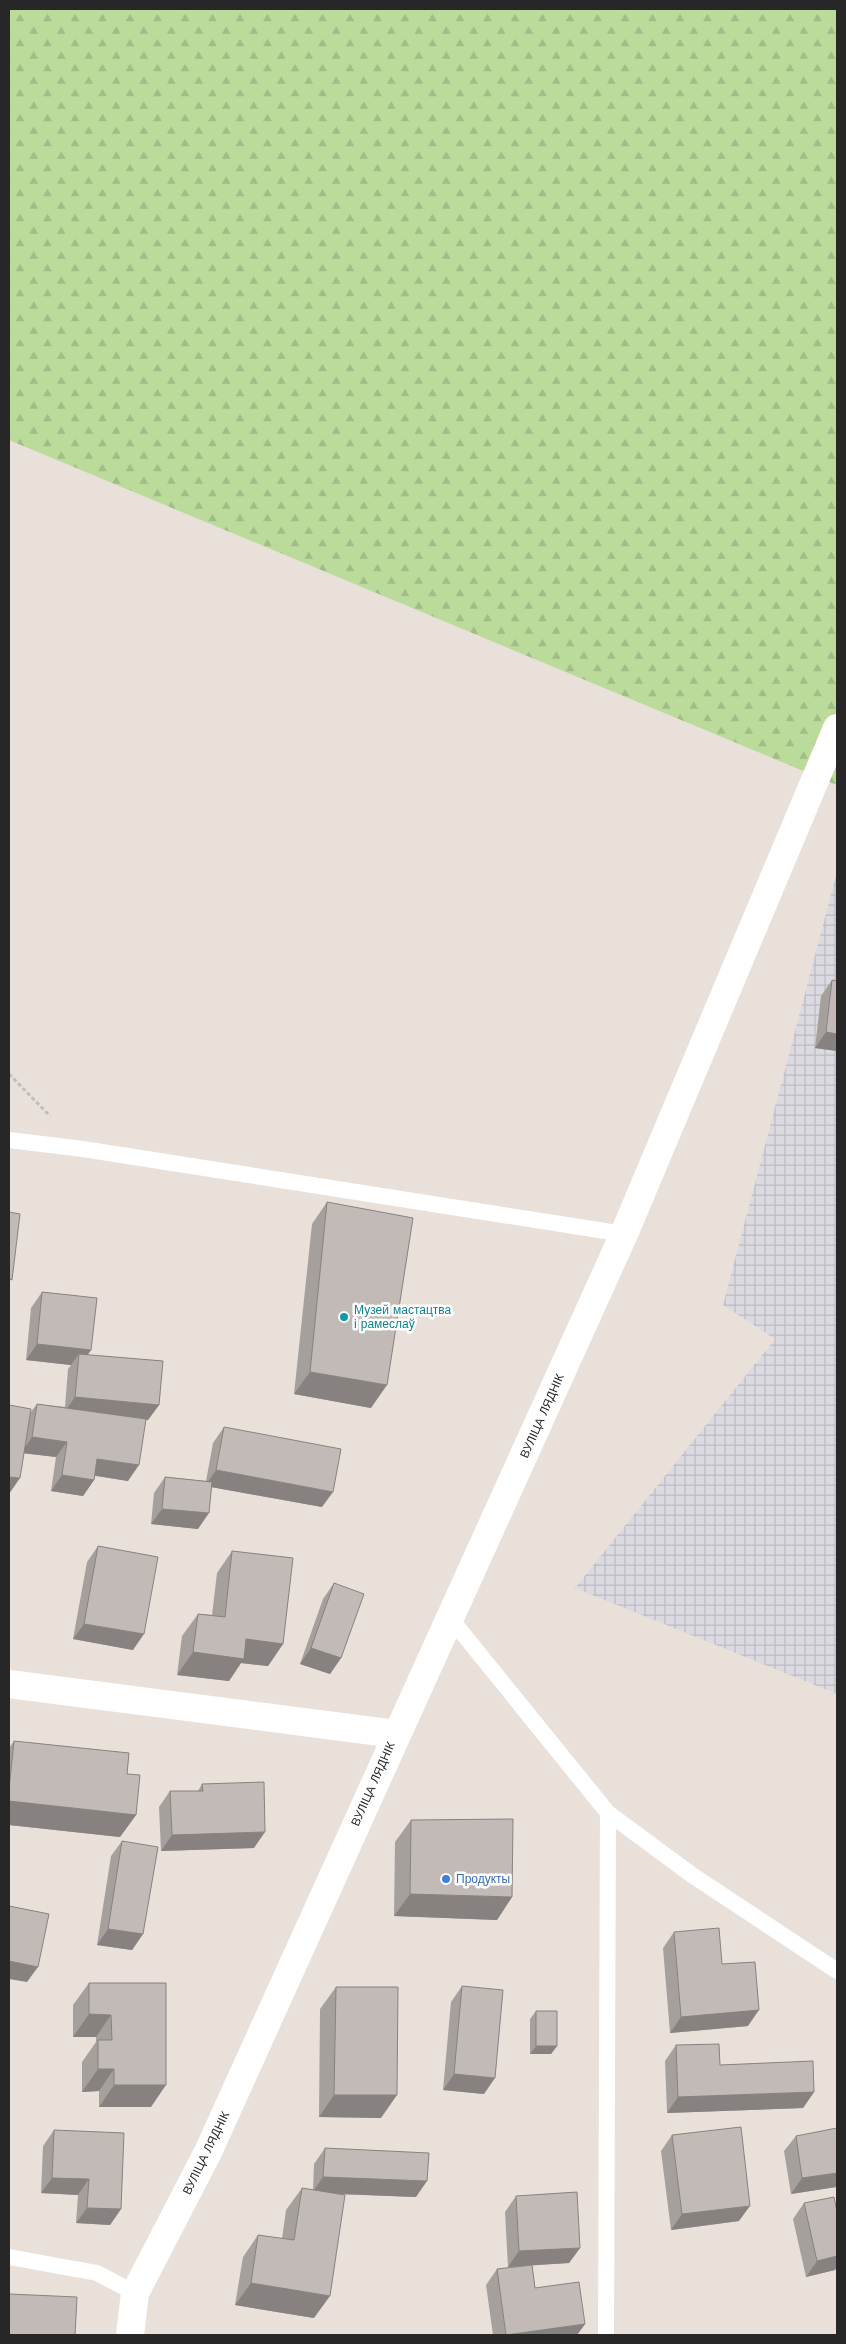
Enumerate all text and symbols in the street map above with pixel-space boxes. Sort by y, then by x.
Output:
place label: Музей мастацтва і рамеслаў [354,1303,452,1331]
marker: Музей мастацтва і рамеслаў [338,1311,350,1323]
street label: ВУЛІЦА ЛЯДНІК [517,1372,567,1460]
street label: ВУЛІЦА ЛЯДНІК [348,1740,398,1828]
place label: Продукты [456,1872,510,1886]
marker: Продукты [440,1873,452,1885]
street label: ВУЛІЦА ЛЯДНІК [180,2109,232,2197]

